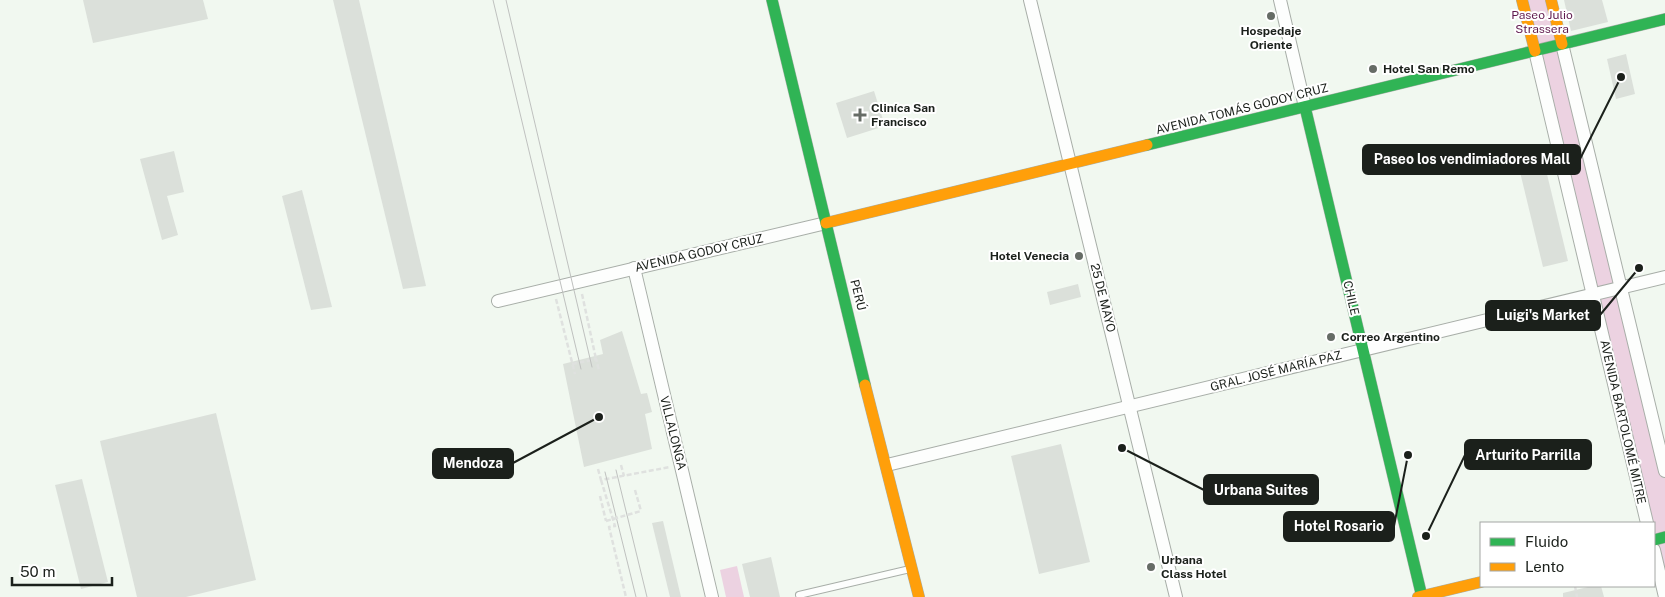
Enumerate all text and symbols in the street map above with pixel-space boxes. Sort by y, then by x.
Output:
park label: Paseo Julio Strassera [1511,8,1573,36]
marker: Hospedaje Oriente [1265,10,1277,22]
place label: Hospedaje Oriente [1241,24,1302,52]
place label: Hotel San Remo [1383,62,1475,76]
marker: Hotel San Remo [1367,63,1379,75]
street label: AVENIDA TOMÁS GODOY CRUZ [1154,81,1330,137]
place label: Cliníca San Francisco [871,101,935,129]
marker: Cliníca San Francisco [853,108,867,122]
callout: Paseo los vendimiadores Mall [1363,145,1580,174]
text: Paseo los vendimiadores Mall [1374,151,1571,167]
street label: AVENIDA GODOY CRUZ [633,231,765,275]
place label: Hotel Venecia [990,249,1069,263]
marker: Hotel Venecia [1073,250,1085,262]
street label: 25 DE MAYO [1088,262,1118,334]
street label: PERÚ [847,278,869,312]
street label: CHILE [1340,279,1362,317]
callout: Luigi's Market [1486,301,1600,330]
text: Luigi's Market [1496,307,1590,323]
place label: Correo Argentino [1341,330,1440,344]
marker: Correo Argentino [1325,331,1337,343]
street label: AVENIDA BARTOLOMÉ MITRE [1597,339,1649,505]
street label: GRAL. JOSÉ MARÍA PAZ [1209,348,1344,394]
street label: VILLALONGA [657,394,689,472]
callout: Arturito Parrilla [1465,440,1591,469]
text: Arturito Parrilla [1475,447,1581,463]
callout: Mendoza [433,449,513,478]
text: Mendoza [443,455,503,471]
callout: Urbana Suites [1204,475,1318,504]
text: Urbana Suites [1214,482,1308,498]
callout: Hotel Rosario [1284,512,1394,541]
text: Hotel Rosario [1294,518,1384,534]
legend [1480,522,1655,587]
text: Fluido [1525,533,1568,550]
place label: Urbana Class Hotel [1161,553,1227,581]
scale bar [12,554,112,586]
text: Lento [1525,558,1564,575]
marker: Urbana Class Hotel [1145,561,1157,573]
text: 50 m [20,563,55,580]

